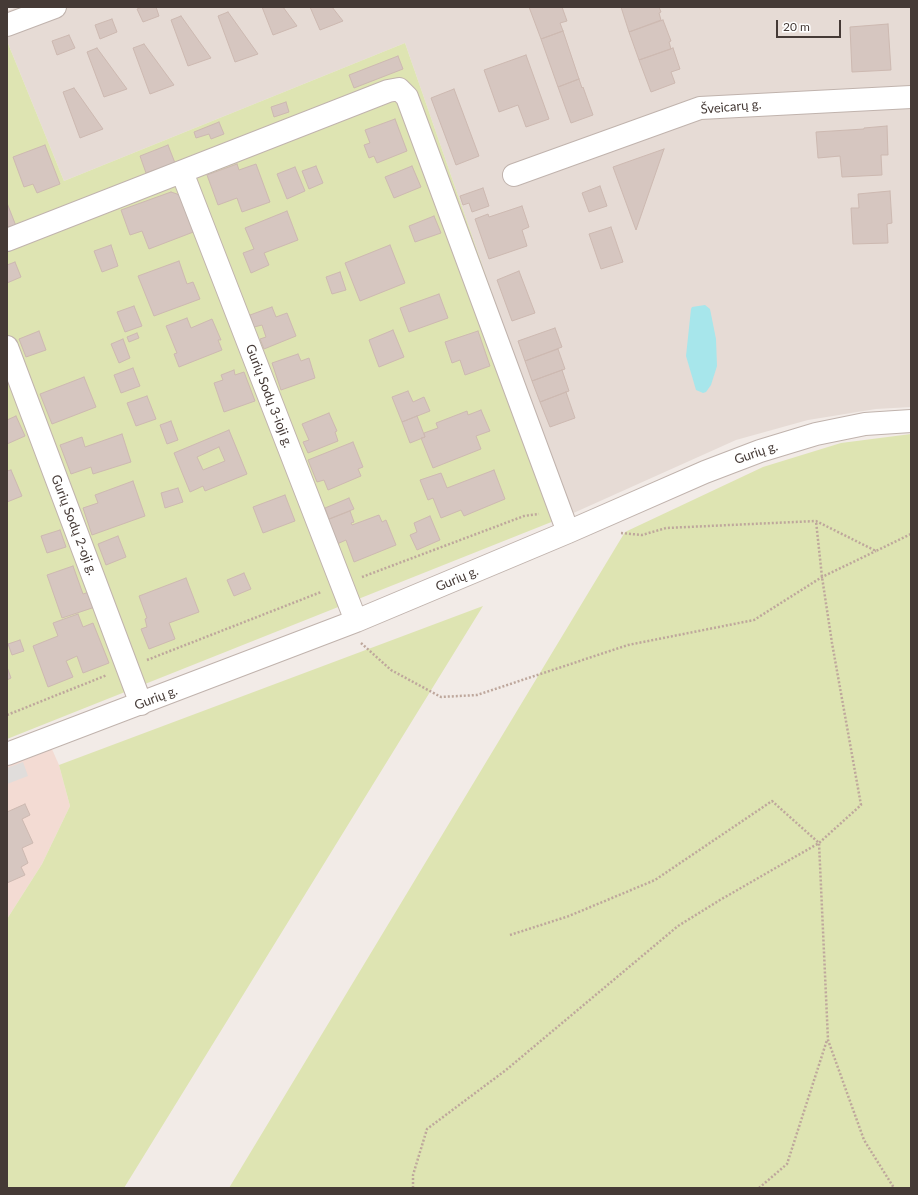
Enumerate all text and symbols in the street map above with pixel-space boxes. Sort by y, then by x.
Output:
scale bar [778,12,843,38]
text: 20 m [783,19,810,34]
street label: Šveicarų g. [700,97,762,117]
street label: Gurių Sodų 3-ioji g. [242,342,296,450]
street label: Gurių g. [732,438,780,468]
street label: Gurių Sodų 2-oji g. [48,473,100,577]
street label: Gurių g. [433,563,481,595]
street label: Gurių g. [132,683,180,713]

